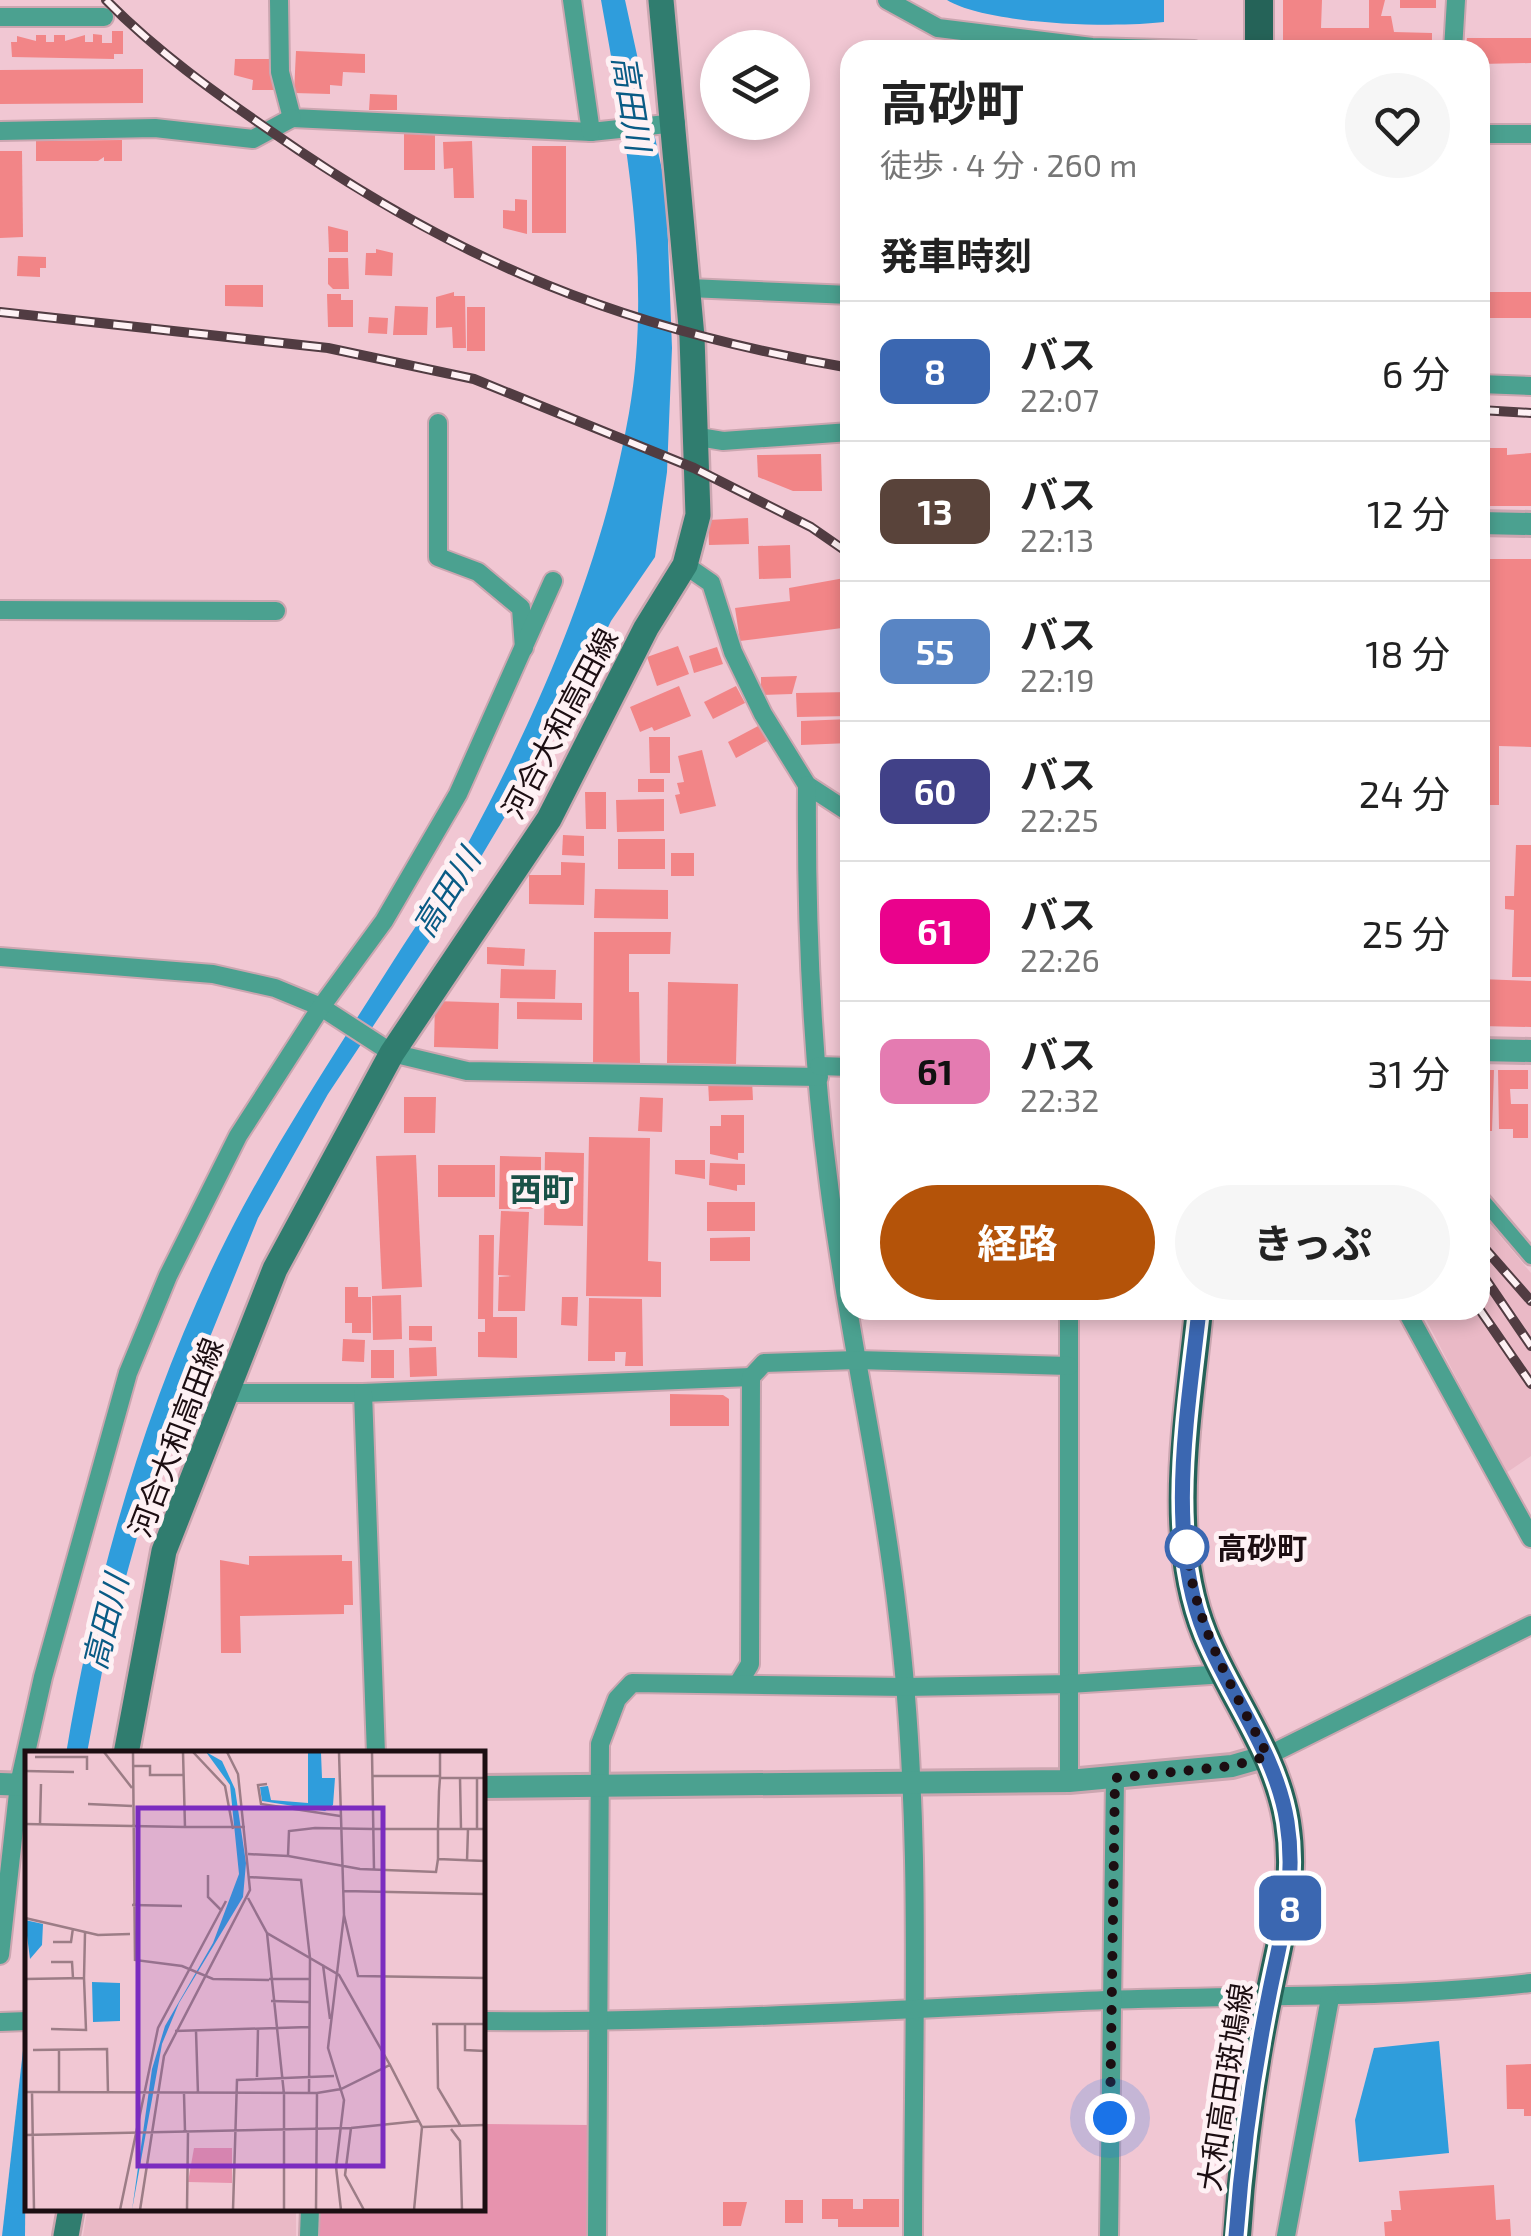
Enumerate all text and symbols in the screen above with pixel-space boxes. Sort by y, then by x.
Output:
map controls [700,30,810,140]
button: layers [700,30,810,140]
water label: 高田川 [607,53,660,156]
text: 高砂町 [880,73,1024,131]
button: heart [1345,73,1450,178]
text: 徒歩 · 4 分 · 260 m [880,145,1137,183]
text: 発車時刻 [880,232,1032,278]
text: バス [1020,331,1096,377]
text: 8 [924,350,946,392]
text: 6 分 [1382,350,1450,396]
text: 22:07 [1020,380,1099,418]
text: バス [1020,471,1096,517]
text: 13 [918,490,952,532]
text: 12 分 [1367,490,1450,536]
text: 22:13 [1020,520,1094,558]
text: バス [1020,611,1096,657]
street label: 河合大和高田線 [494,622,624,824]
text: 55 [916,630,954,672]
text: 18 分 [1365,630,1450,676]
text: 22:19 [1020,660,1095,698]
text: バス [1020,751,1096,797]
text: 60 [914,770,956,812]
text: 24 分 [1359,770,1450,816]
text: 22:25 [1020,800,1099,838]
water label: 高田川 [403,839,488,943]
text: バス [1020,891,1096,937]
text: 61 [917,910,953,952]
text: 25 分 [1362,910,1450,956]
text: 22:26 [1020,940,1100,978]
text: バス [1020,1031,1096,1077]
text: 61 [917,1050,953,1092]
text: 31 分 [1367,1050,1450,1096]
text: 22:32 [1020,1080,1099,1118]
district label: 西町 [510,1169,574,1207]
button: 経路 [880,1185,1155,1300]
button: きっぷ [1175,1185,1450,1300]
street label: 河合大和高田線 [121,1333,229,1541]
marker: 高砂町 [1166,1526,1208,1568]
place label: 高砂町 [1217,1529,1307,1565]
water label: 高田川 [74,1568,135,1673]
inset map [25,1751,485,2211]
line badge: 8 [1258,1876,1322,1940]
text: 8 [1279,1887,1301,1929]
street label: 大和高田斑鳩線 [1190,1980,1258,2194]
your location [1085,2093,1135,2143]

